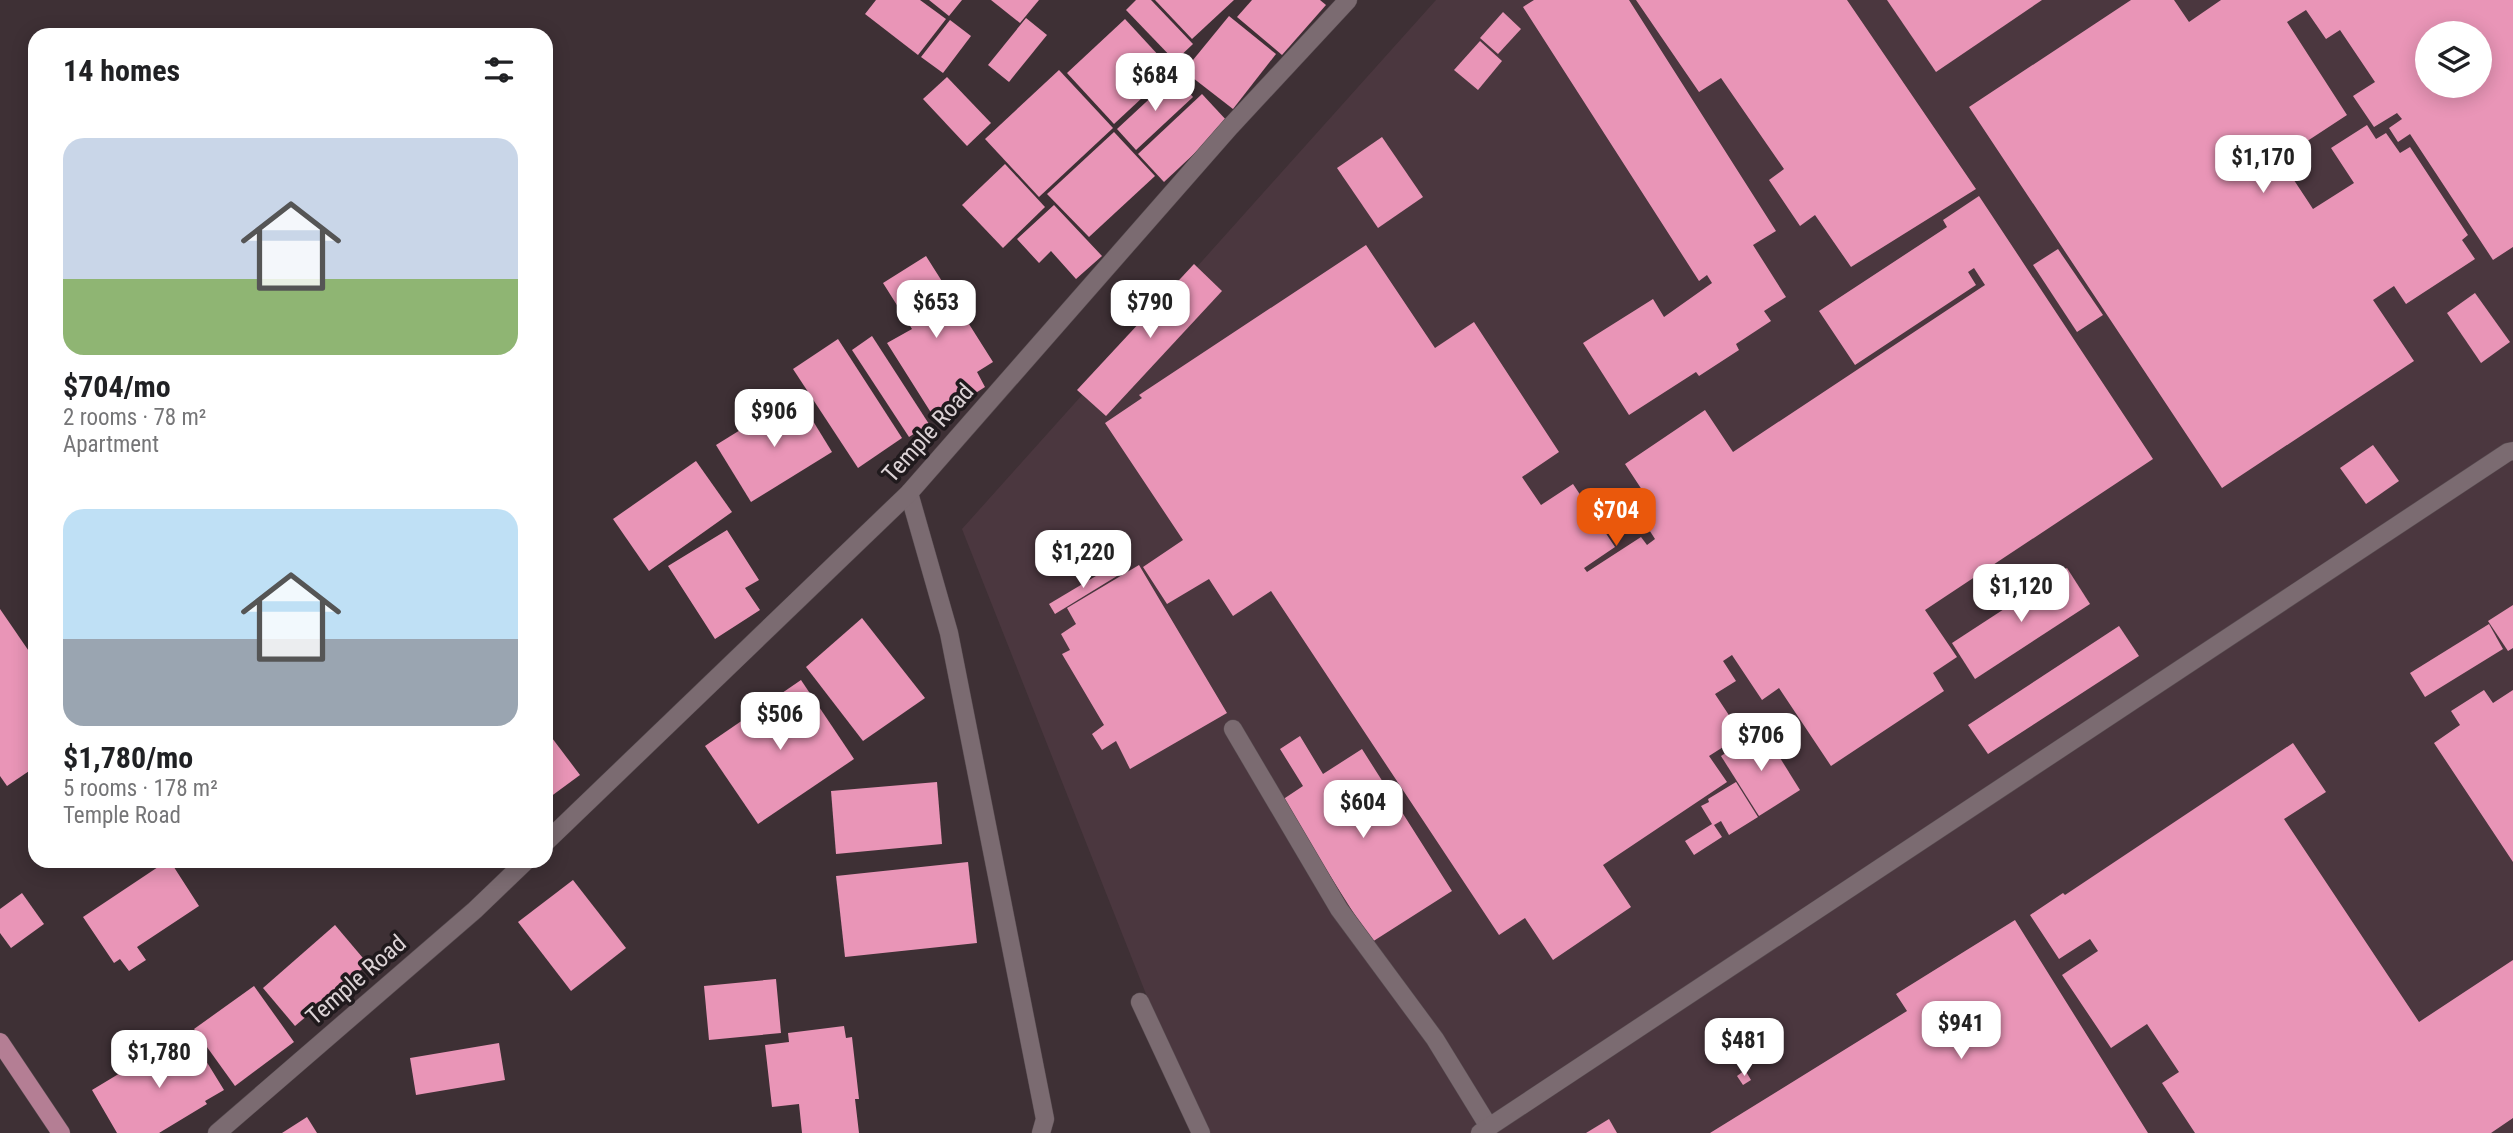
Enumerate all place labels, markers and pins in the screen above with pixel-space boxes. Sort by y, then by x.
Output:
pin: $684 [1114,54,1196,113]
pin: $1,170 [2206,136,2320,195]
pin: $653 [895,280,977,340]
pin: $790 [1109,280,1191,340]
pin: $906 [733,390,815,449]
pin: $704 [1575,489,1657,548]
pin: $1,220 [1026,530,1140,590]
pin: $1,120 [1964,564,2078,624]
pin: $506 [739,692,821,752]
pin: $706 [1720,714,1802,773]
pin: $604 [1322,780,1404,840]
pin: $941 [1920,1002,2002,1061]
pin: $481 [1703,1018,1785,1078]
pin: $1,780 [102,1030,216,1090]

